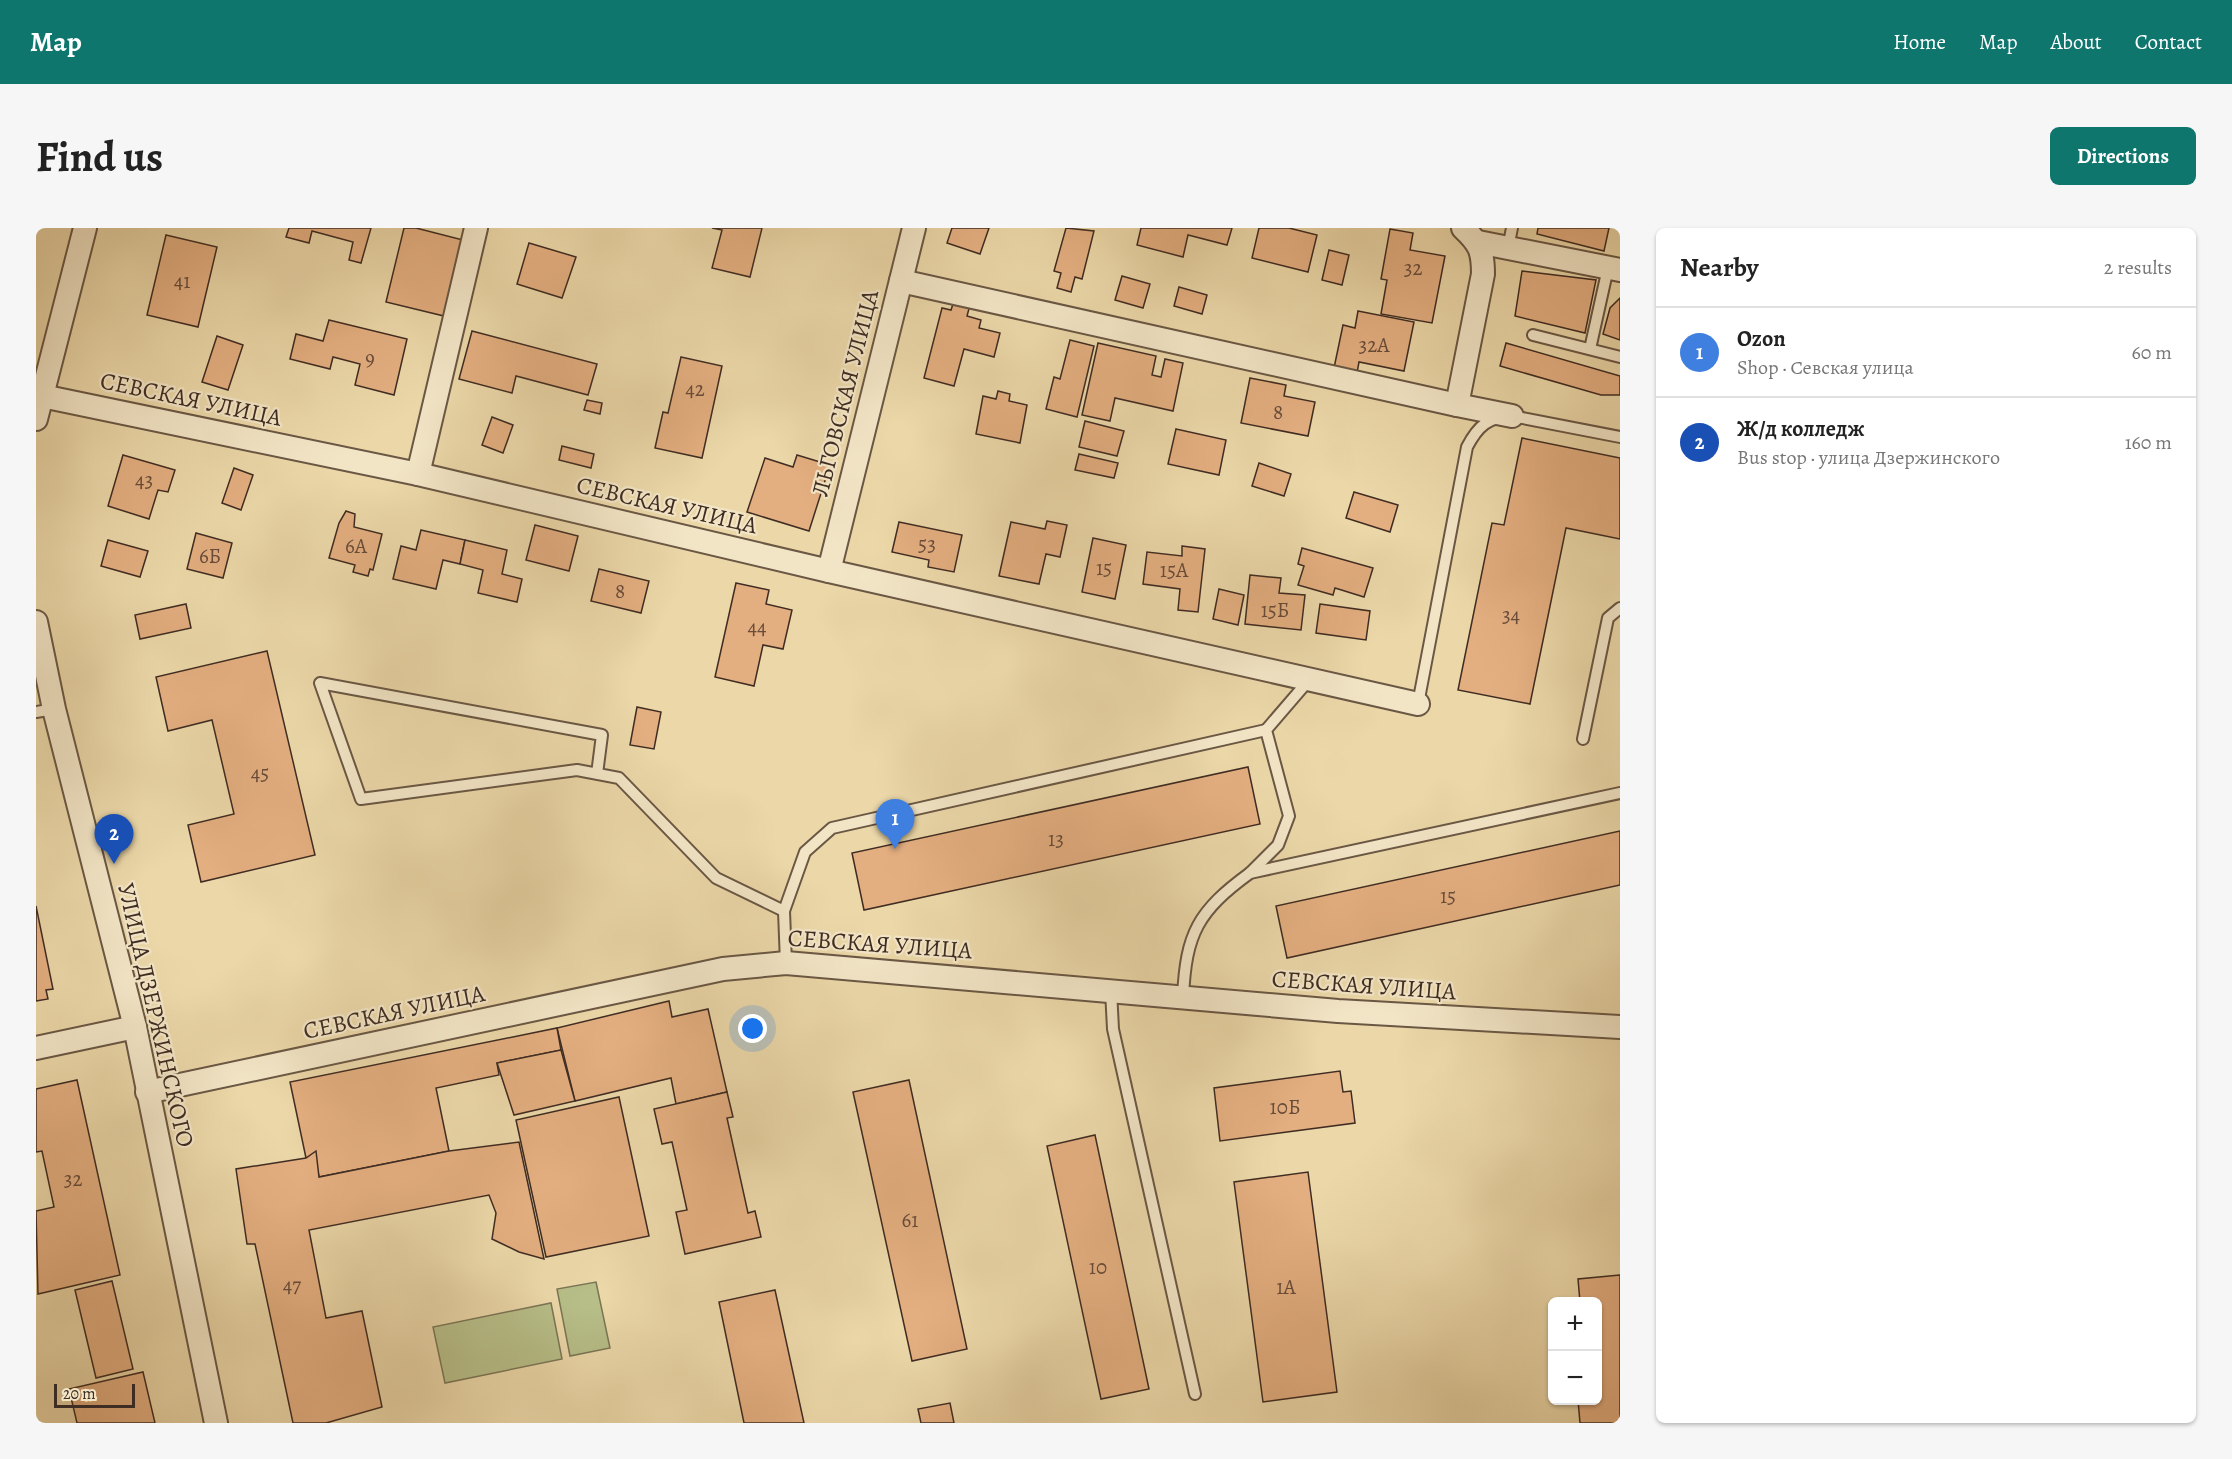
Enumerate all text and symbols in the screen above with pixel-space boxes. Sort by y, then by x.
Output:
text: Map [30,23,82,61]
text: Home [1893,28,1946,56]
text: Map [1979,28,2017,56]
text: About [2050,28,2102,56]
text: Contact [2135,28,2202,56]
button: Directions [2050,127,2196,185]
text: Find us [36,128,163,185]
text: Nearby [1680,250,1759,285]
house number: 32 [1404,254,1422,282]
text: 2 results [2104,254,2172,281]
house number: 41 [174,267,190,295]
street label: ЛЬГОВСКАЯ УЛИЦА [804,285,886,500]
text: Ozon [1737,324,1786,354]
house number: 32А [1359,331,1390,359]
text: 1 [1696,339,1703,366]
text: 60 m [2132,339,2172,366]
house number: 9 [365,344,375,372]
text: Shop · Севская улица [1737,354,1914,381]
street label: СЕВСКАЯ УЛИЦА [97,364,286,434]
house number: 42 [685,375,705,403]
house number: 8 [1273,398,1283,426]
text: Ж/д колледж [1737,414,1864,444]
text: 2 [1695,429,1704,456]
text: 160 m [2125,429,2172,456]
text: Bus stop · улица Дзержинского [1737,444,2000,471]
house number: 43 [135,466,153,494]
street label: СЕВСКАЯ УЛИЦА [573,469,762,542]
house number: 53 [918,530,936,558]
house number: 6А [345,532,368,560]
house number: 6Б [199,542,221,570]
house number: 15 [1096,554,1112,582]
house number: 15А [1160,556,1189,584]
house number: 8 [615,577,625,605]
house number: 15Б [1261,596,1289,624]
house number: 34 [1502,601,1520,629]
house number: 44 [747,613,767,641]
house number: 45 [251,759,269,787]
pin: 1 [876,800,914,849]
pin: 2 [94,814,134,864]
house number: 13 [1048,825,1064,853]
street label: УЛИЦА ДЗЕРЖИНСКОГО [110,880,202,1150]
house number: 15 [1440,882,1456,910]
street label: СЕВСКАЯ УЛИЦА [787,922,974,966]
street label: СЕВСКАЯ УЛИЦА [1271,963,1458,1007]
street label: СЕВСКАЯ УЛИЦА [300,977,489,1047]
your location [738,1014,767,1043]
house number: 10Б [1270,1093,1300,1121]
house number: 32 [64,1165,82,1193]
house number: 61 [902,1206,918,1234]
house number: 10 [1089,1253,1107,1281]
house number: 47 [283,1271,301,1299]
house number: 1А [1276,1273,1296,1301]
map controls [1548,1297,1602,1405]
button: + [1548,1297,1602,1351]
button: − [1548,1351,1602,1405]
scale bar [54,1381,135,1408]
text: 20 m [63,1383,96,1405]

